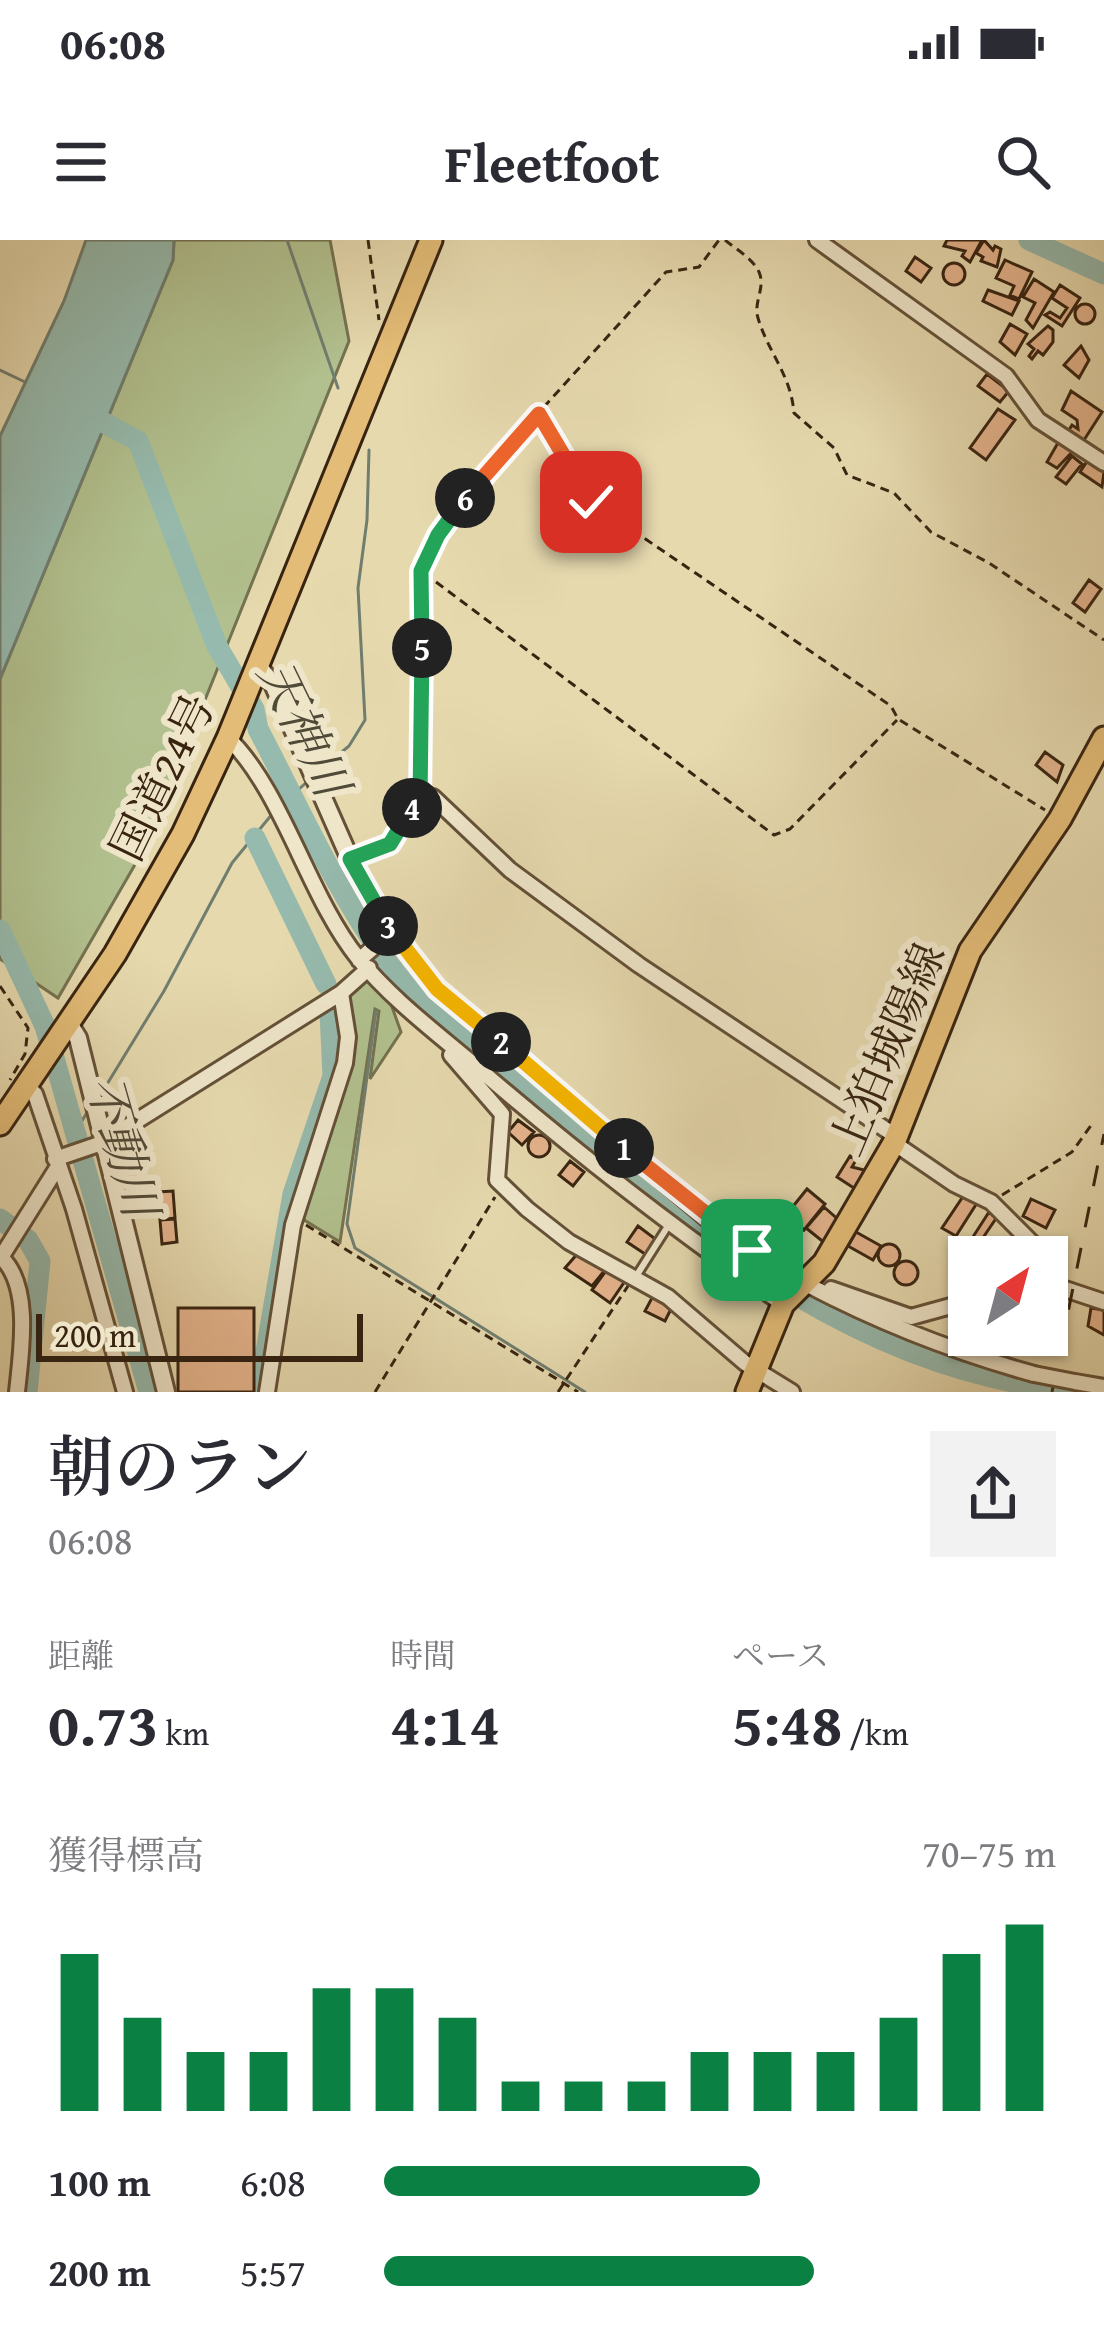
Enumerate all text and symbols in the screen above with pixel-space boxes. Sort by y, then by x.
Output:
text: 06:08 [60,10,166,75]
text: Fleetfoot [445,123,659,202]
icon: menu [48,129,114,195]
icon: search [990,129,1056,195]
pin [540,451,642,553]
pin: 6 [435,468,495,528]
icon: check [558,469,624,535]
text: 6 [456,474,474,522]
pin: 5 [392,618,452,678]
text: 5 [413,624,431,672]
water label: 天神川 [241,647,370,813]
street label: 国道24号 [93,682,230,871]
pin: 4 [382,778,442,838]
text: 4 [403,784,421,832]
pin: 3 [358,896,418,956]
text: 3 [379,902,397,950]
street label: 上狛城陽線 [813,933,960,1165]
pin: 2 [471,1012,531,1072]
text: 2 [492,1018,510,1066]
water label: 不動川 [70,1067,179,1230]
pin: 1 [594,1118,654,1178]
text: 1 [615,1124,633,1172]
pin [701,1199,803,1301]
icon: arrive [719,1217,785,1283]
north arrow [948,1236,1068,1356]
map controls [948,1236,1068,1356]
scale bar [36,1308,363,1361]
text: 200 m [54,1311,136,1359]
text: 朝のラン [48,1417,312,1514]
button: share [930,1431,1056,1557]
text: 06:08 [48,1511,133,1568]
text: 距離 [48,1631,114,1679]
text: 時間 [390,1631,456,1679]
text: ペース [732,1631,829,1679]
text: 0.73 [48,1679,158,1767]
text: 4:14 [390,1679,500,1767]
text: 5:48 [732,1679,842,1767]
text: km [158,1709,209,1757]
text: /km [842,1709,909,1757]
text: 70–75 m [922,1824,1056,1881]
text: 獲得標高 [48,1826,204,1883]
text: 100 m [48,2153,151,2210]
text: 6:08 [240,2153,306,2210]
text: 200 m [48,2243,151,2300]
text: 5:57 [240,2243,306,2300]

